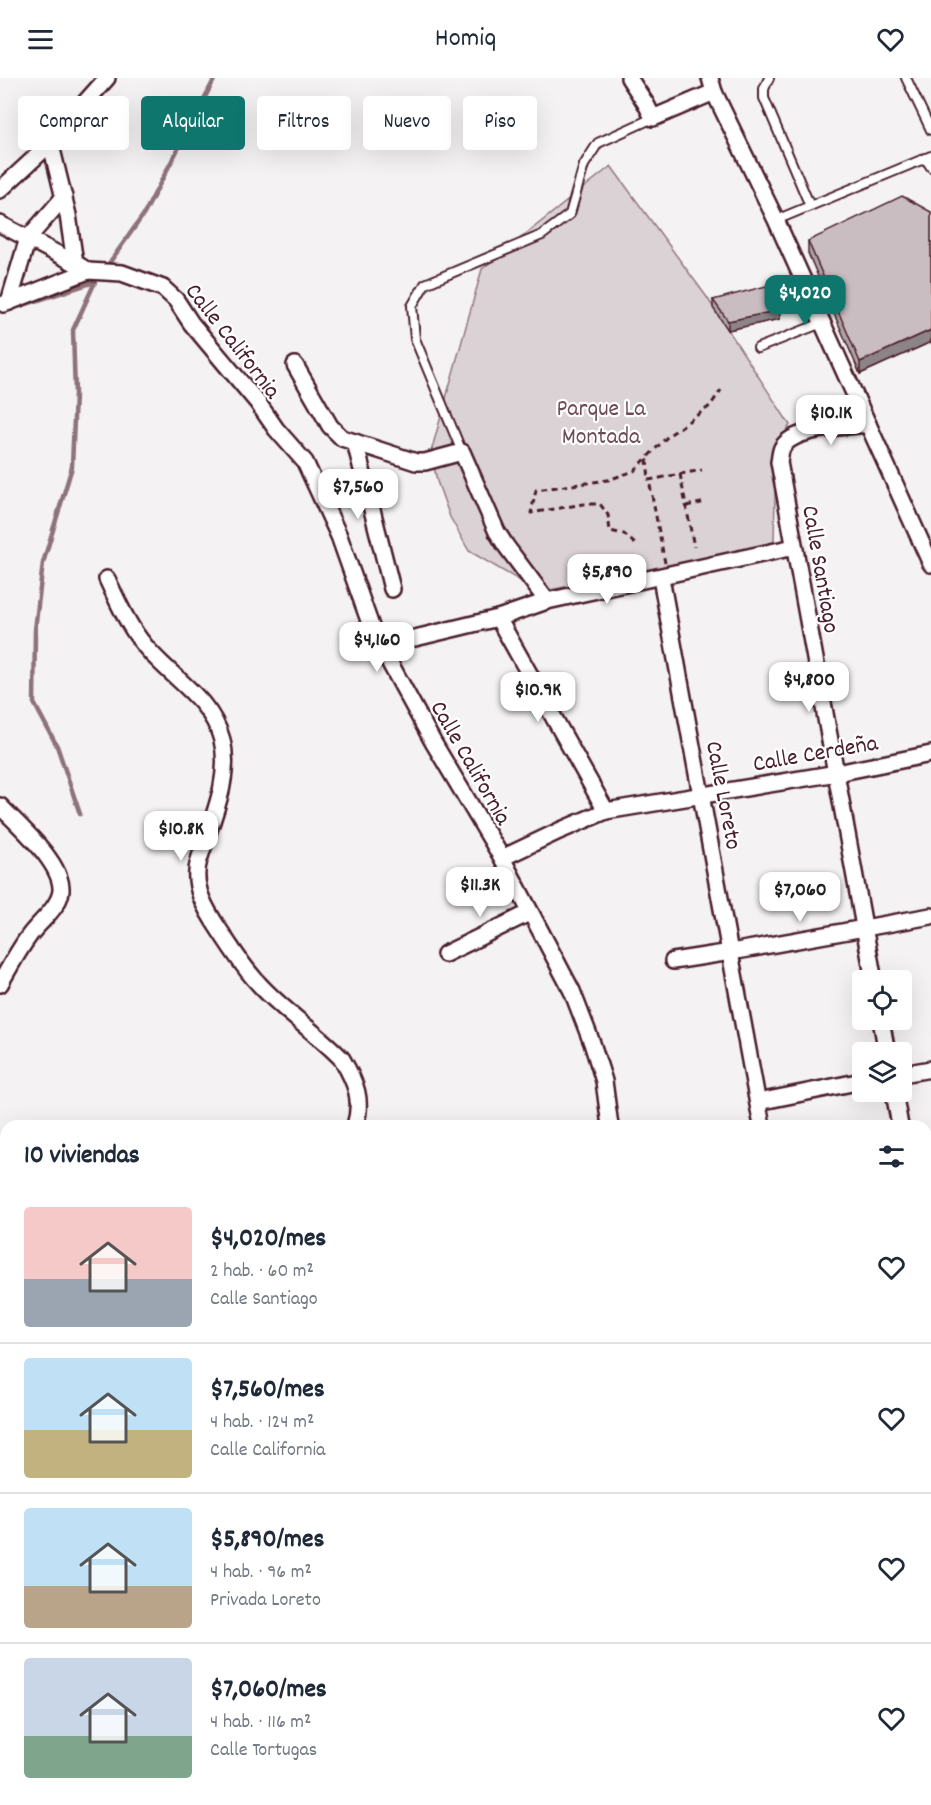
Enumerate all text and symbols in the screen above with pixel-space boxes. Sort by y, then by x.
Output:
text: Homiq [435,20,496,59]
icon: menu [24,23,57,56]
icon: heart [874,23,907,56]
chip: Comprar [18,96,129,150]
chip: Alquilar [141,96,245,150]
chip: Filtros [257,96,351,150]
chip: Nuevo [363,96,451,150]
chip: Piso [463,96,537,150]
pin: $4,020 [756,275,854,326]
street label: Calle California [176,277,288,407]
text: $4,020 [779,280,831,308]
park label: Parque La Montada [556,393,646,455]
pin: $10.1K [782,395,880,446]
text: $10.1K [810,400,852,428]
pin: $7,560 [309,469,407,520]
text: $7,560 [332,474,384,502]
street label: Calle Santiago [791,503,847,636]
pin: $5,890 [558,554,656,605]
text: $5,890 [581,559,633,587]
pin: $4,160 [328,622,426,673]
text: $4,160 [353,627,401,655]
pin: $4,800 [760,662,858,713]
text: $4,800 [783,667,835,695]
pin: $10.9K [489,672,587,723]
text: $10.9K [514,677,562,705]
street label: Calle California [420,695,519,833]
street label: Calle Cerdeña [750,727,881,783]
street label: Calle Loreto [695,738,749,853]
pin: $10.8K [132,811,230,862]
text: $10.8K [158,816,204,844]
pin: $11.3K [431,867,529,918]
text: $11.3K [460,872,500,900]
pin: $7,060 [751,872,849,923]
text: $7,060 [773,877,827,905]
map controls [852,970,912,1102]
button: locate [852,970,912,1030]
button: layers [852,1042,912,1102]
text: 10 viviendas [24,1138,140,1175]
icon: filters [875,1140,908,1173]
text: $4,020/mes [210,1221,326,1258]
icon: home [72,1231,144,1303]
icon: heart [875,1251,908,1284]
text: 2 hab. · 60 m² [210,1258,314,1286]
text: Calle Santiago [210,1286,318,1314]
text: $7,560/mes [210,1372,325,1409]
icon: home [72,1382,144,1454]
icon: heart [875,1402,908,1435]
text: 4 hab. · 124 m² [210,1409,314,1437]
text: Calle California [210,1437,325,1465]
text: $5,890/mes [210,1522,324,1559]
icon: home [72,1532,144,1604]
icon: heart [875,1552,908,1585]
text: 4 hab. · 96 m² [210,1559,312,1587]
text: Privada Loreto [210,1587,321,1615]
text: $7,060/mes [210,1672,327,1709]
icon: home [72,1682,144,1754]
icon: heart [875,1702,908,1735]
text: 4 hab. · 116 m² [210,1709,311,1737]
text: Calle Tortugas [210,1737,317,1765]

